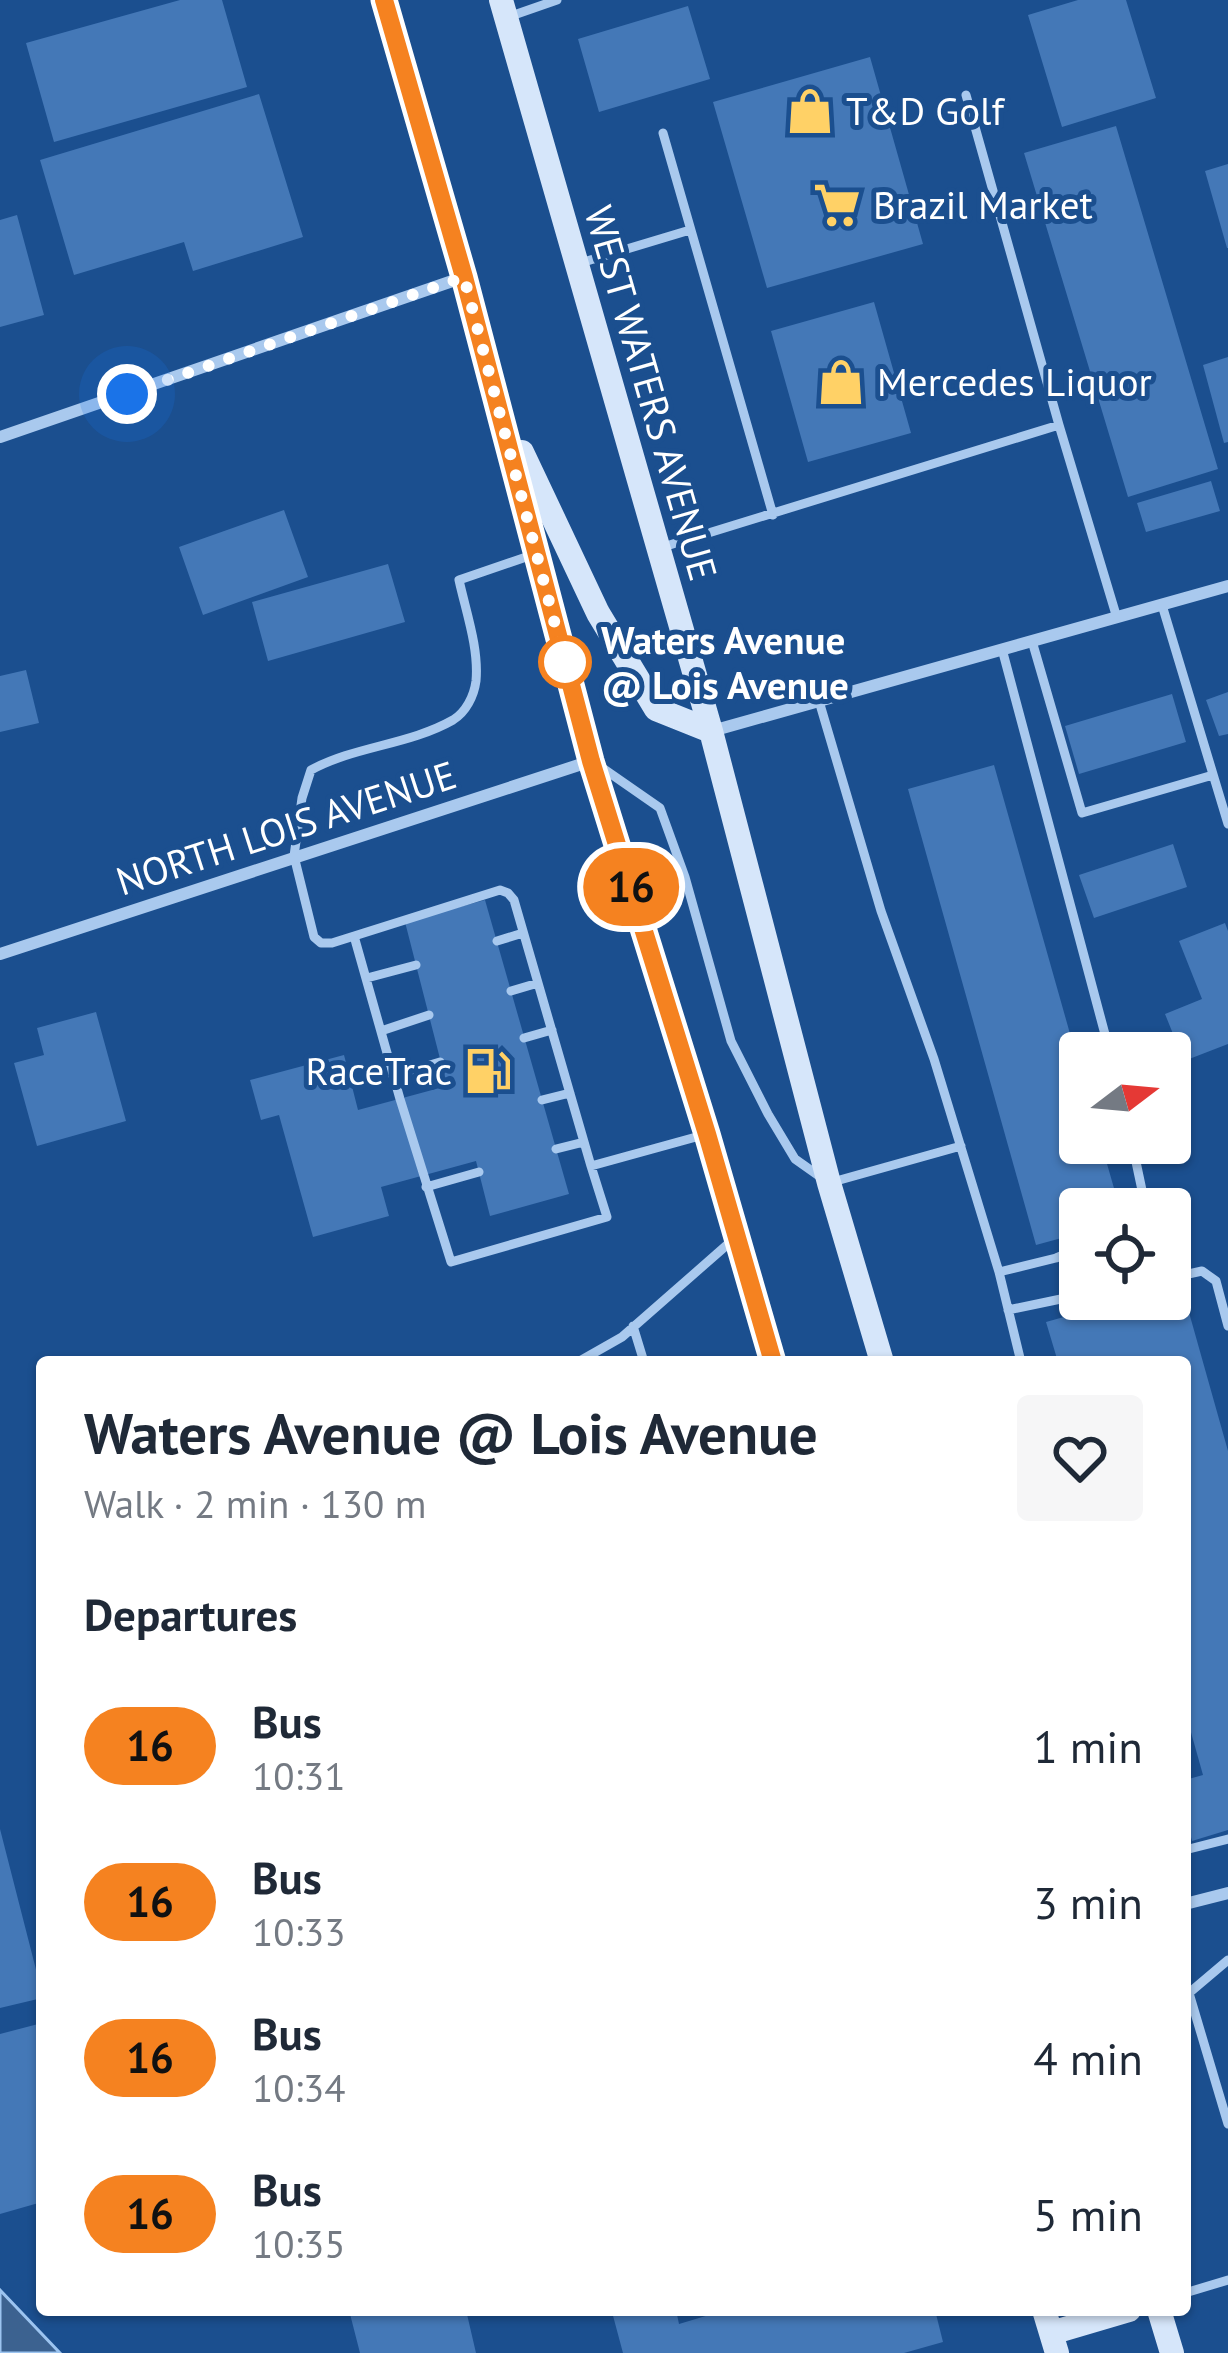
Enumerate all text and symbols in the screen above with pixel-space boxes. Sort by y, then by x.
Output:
place label: T&D Golf [846,85,1005,136]
shop icon: T&D Golf [785,86,835,136]
place label: Brazil Market [873,179,1093,230]
supermarket icon: Brazil Market [812,180,862,230]
street label: WEST WATERS AVENUE [574,200,729,586]
place label: Mercedes Liquor [877,356,1152,407]
shop icon: Mercedes Liquor [816,357,866,407]
your location [97,364,157,424]
place label: Waters Avenue @ Lois Avenue [601,614,849,710]
marker: Waters Avenue @ Lois Avenue [540,637,590,687]
street label: NORTH LOIS AVENUE [110,749,462,907]
line badge: 16 [577,848,685,926]
text: 16 [607,859,655,914]
north arrow [1059,1032,1191,1164]
map controls [1059,1032,1191,1320]
place label: RaceTrac [306,1045,452,1096]
fuel station icon: RaceTrac [463,1046,513,1096]
button: locate [1059,1188,1191,1320]
button: heart [1017,1395,1143,1521]
text: Waters Avenue @ Lois Avenue [84,1396,818,1470]
text: Walk · 2 min · 130 m [84,1478,426,1529]
text: Departures [84,1585,297,1643]
text: Bus [252,1692,322,1750]
text: 1 min [1033,1717,1143,1775]
text: 16 [126,1718,174,1773]
text: 10:31 [252,1750,346,1801]
text: Bus [252,1848,322,1906]
text: 3 min [1033,1873,1143,1931]
text: 16 [126,1874,174,1929]
text: 10:33 [252,1906,346,1957]
text: Bus [252,2004,322,2062]
text: 4 min [1033,2029,1143,2087]
text: 16 [126,2030,174,2085]
text: 10:34 [252,2062,346,2113]
text: Bus [252,2160,322,2218]
text: 5 min [1033,2185,1143,2243]
text: 16 [126,2186,174,2241]
text: 10:35 [252,2218,346,2269]

